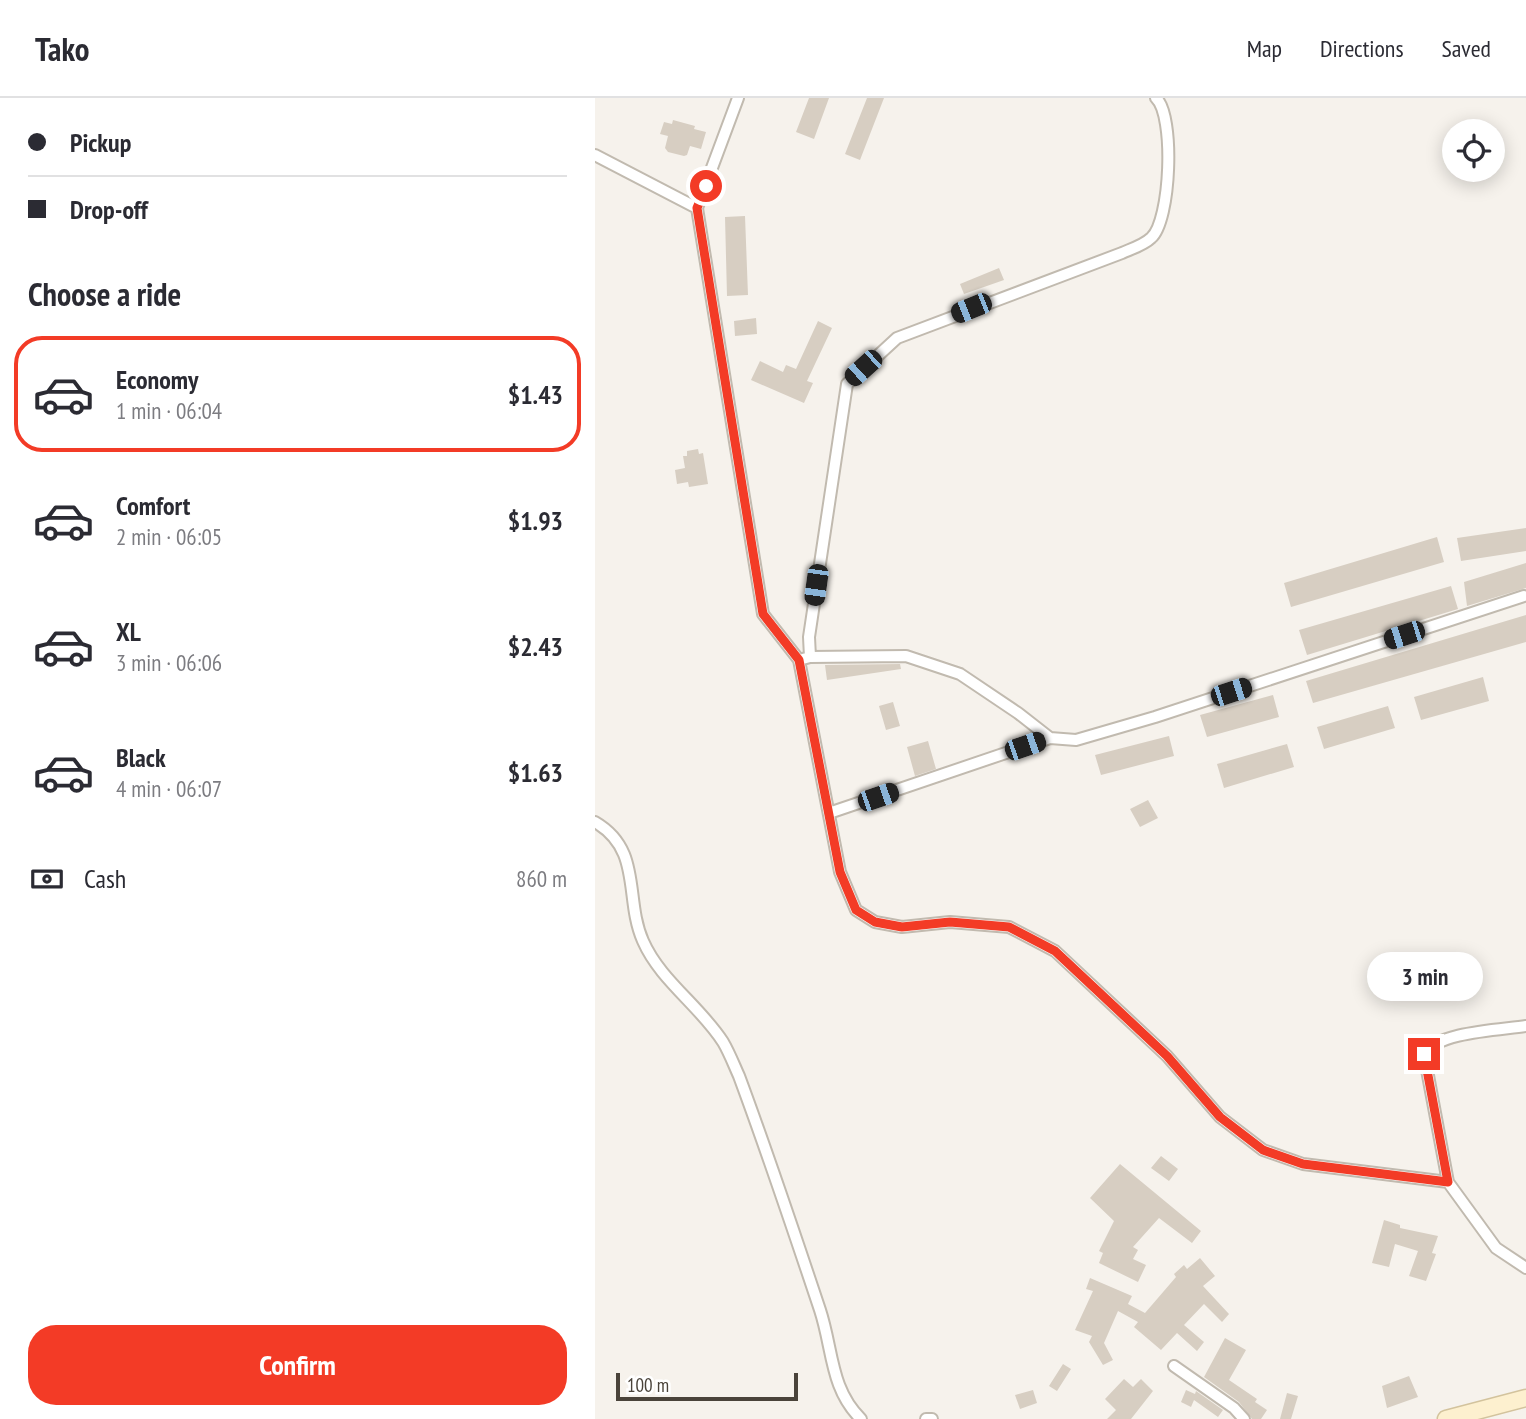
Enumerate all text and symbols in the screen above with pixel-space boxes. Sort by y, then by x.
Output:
text: Tako [35,27,89,70]
text: Map [1247,33,1282,64]
text: Directions [1320,33,1404,64]
text: Saved [1442,33,1491,64]
map controls [1442,119,1505,182]
button: locate [1442,119,1505,182]
text: Pickup [70,126,131,159]
route start [690,170,722,202]
text: Drop-off [70,193,148,226]
text: Choose a ride [28,273,181,315]
car [948,290,995,326]
car [841,346,886,390]
icon: car [32,363,95,426]
text: Economy [116,363,198,396]
text: $1.43 [508,378,563,411]
text: 1 min · 06:04 [116,396,222,425]
icon: car [32,489,95,552]
text: Comfort [116,489,190,522]
text: $1.93 [508,504,563,537]
text: 2 min · 06:05 [116,522,222,551]
car [803,563,830,607]
icon: car [32,615,95,678]
text: XL [116,615,141,648]
car [1381,619,1428,651]
text: $2.43 [508,630,563,663]
text: 3 min · 06:06 [116,648,222,677]
car [1208,676,1255,708]
car [1002,729,1049,763]
icon: car [32,741,95,804]
text: Black [116,741,166,774]
text: $1.63 [508,756,563,789]
text: 4 min · 06:07 [116,774,222,803]
car [855,780,902,814]
icon: cash [28,860,66,898]
text: Cash [84,862,126,895]
text: 860 m [516,864,567,893]
callout: 3 min [1366,953,1482,1002]
text: 3 min [1402,962,1448,991]
route end [1408,1038,1440,1070]
button: Confirm [28,1325,567,1405]
scale bar [616,1370,798,1402]
text: 100 m [627,1373,669,1397]

